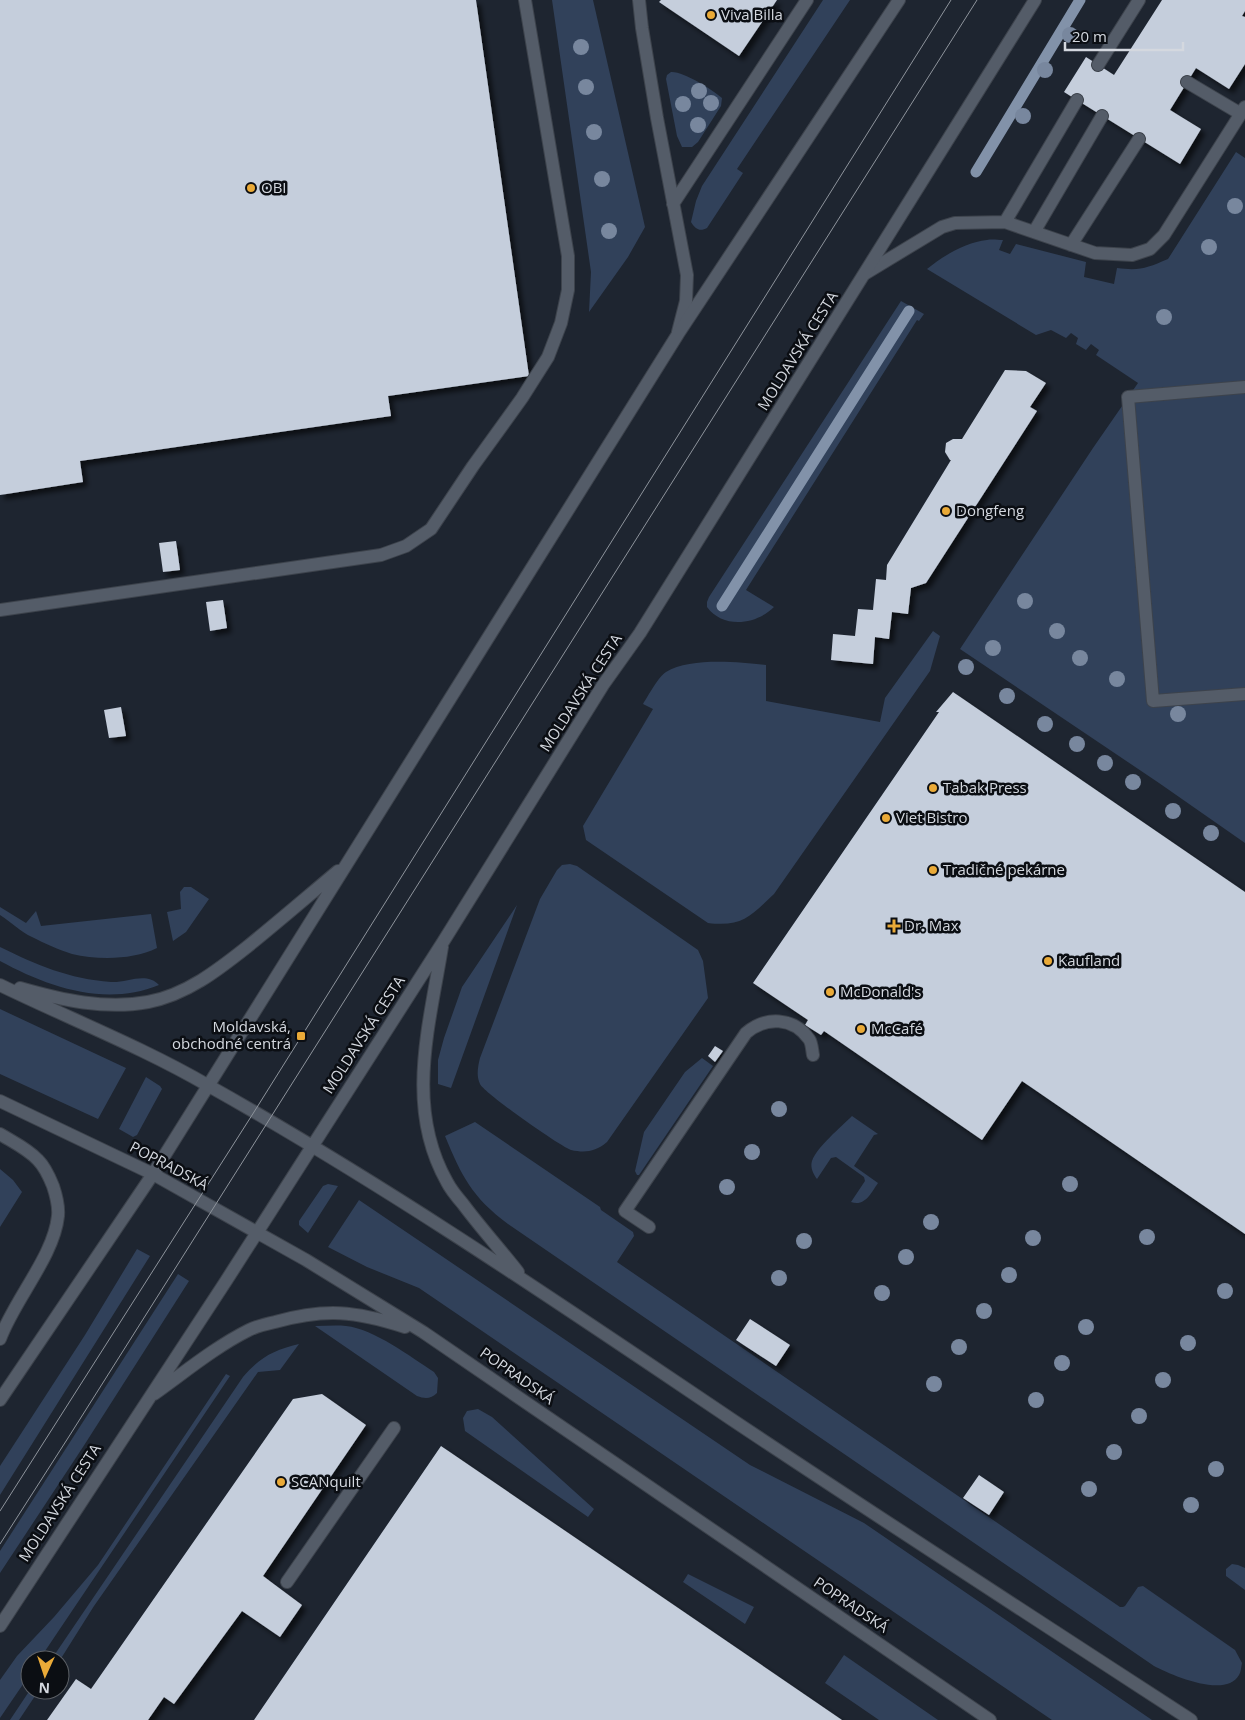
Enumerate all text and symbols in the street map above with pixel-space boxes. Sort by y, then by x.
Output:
place label: Viva Billa [721,4,783,24]
marker: Viva Billa [705,9,717,21]
scale bar [1065,20,1182,52]
text: 20 m [1072,26,1107,46]
place label: OBI [261,177,287,197]
marker: OBI [245,182,257,194]
street label: MOLDAVSKÁ CESTA [752,287,842,414]
place label: Dongfeng [956,500,1024,520]
marker: Dongfeng [940,505,952,517]
street label: MOLDAVSKÁ CESTA [535,629,626,755]
place label: Tabak Press [943,777,1027,797]
marker: Tabak Press [927,782,939,794]
place label: Viet Bistro [896,807,968,827]
marker: Viet Bistro [880,812,892,824]
place label: Tradičné pekárne [943,859,1065,879]
marker: Tradičné pekárne [927,864,939,876]
place label: Dr. Max [904,915,959,935]
marker: Dr. Max [888,920,900,932]
place label: Kaufland [1058,950,1120,970]
marker: Kaufland [1042,955,1054,967]
street label: MOLDAVSKÁ CESTA [318,971,409,1097]
place label: McDonald's [840,981,922,1001]
marker: McDonald's [824,986,836,998]
place label: Moldavská, obchodné centrá [172,1016,291,1053]
place label: McCafé [871,1018,923,1038]
marker: McCafé [855,1023,867,1035]
marker: Moldavská, obchodné centrá [295,1030,307,1042]
street label: POPRADSKÁ [127,1136,213,1194]
street label: POPRADSKÁ [477,1342,559,1408]
street label: MOLDAVSKÁ CESTA [14,1439,105,1565]
place label: SCANquilt [291,1471,361,1491]
marker: SCANquilt [275,1476,287,1488]
street label: POPRADSKÁ [810,1572,893,1637]
north arrow [20,1650,70,1700]
text: N [38,1679,50,1698]

